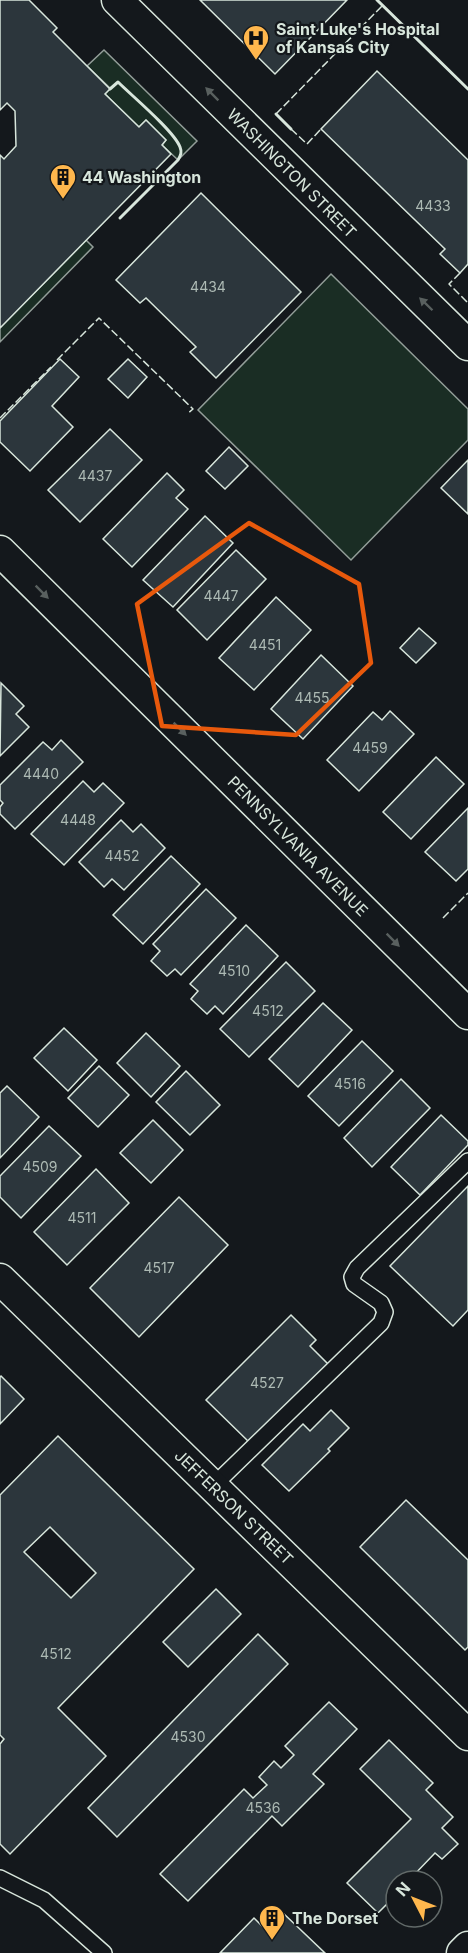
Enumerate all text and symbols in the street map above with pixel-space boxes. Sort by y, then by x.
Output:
place label: Saint Luke's Hospital of Kansas City [276,19,440,57]
hospital icon: Saint Luke's Hospital of Kansas City [241,23,271,61]
one-way arrow [206,87,220,101]
street label: WASHINGTON STREET [223,104,361,242]
building icon: 44 Washington [48,162,78,200]
place label: 44 Washington [82,167,201,187]
house number: 4433 [415,197,451,214]
house number: 4434 [190,278,226,295]
one-way arrow [419,297,434,311]
house number: 4437 [78,467,112,484]
one-way arrow [34,585,49,599]
house number: 4447 [203,587,239,604]
house number: 4451 [249,636,281,653]
house number: 4455 [294,689,330,706]
one-way arrow [173,722,187,736]
house number: 4459 [352,739,388,756]
house number: 4440 [23,765,59,782]
street label: PENNSYLVANIA AVENUE [224,772,372,920]
house number: 4448 [60,811,96,828]
house number: 4452 [104,847,140,864]
one-way arrow [386,933,400,947]
house number: 4510 [218,962,250,979]
house number: 4512 [252,1002,284,1019]
house number: 4516 [334,1075,366,1092]
house number: 4509 [22,1158,58,1175]
house number: 4511 [68,1209,96,1226]
house number: 4517 [143,1259,175,1276]
house number: 4527 [250,1374,284,1391]
street label: JEFFERSON STREET [171,1445,297,1569]
house number: 4512 [40,1645,72,1662]
house number: 4530 [170,1728,206,1745]
house number: 4536 [246,1799,280,1816]
north arrow [384,1869,444,1929]
text: N [391,1878,414,1900]
building icon: The Dorset [257,1903,287,1941]
place label: The Dorset [292,1908,378,1928]

